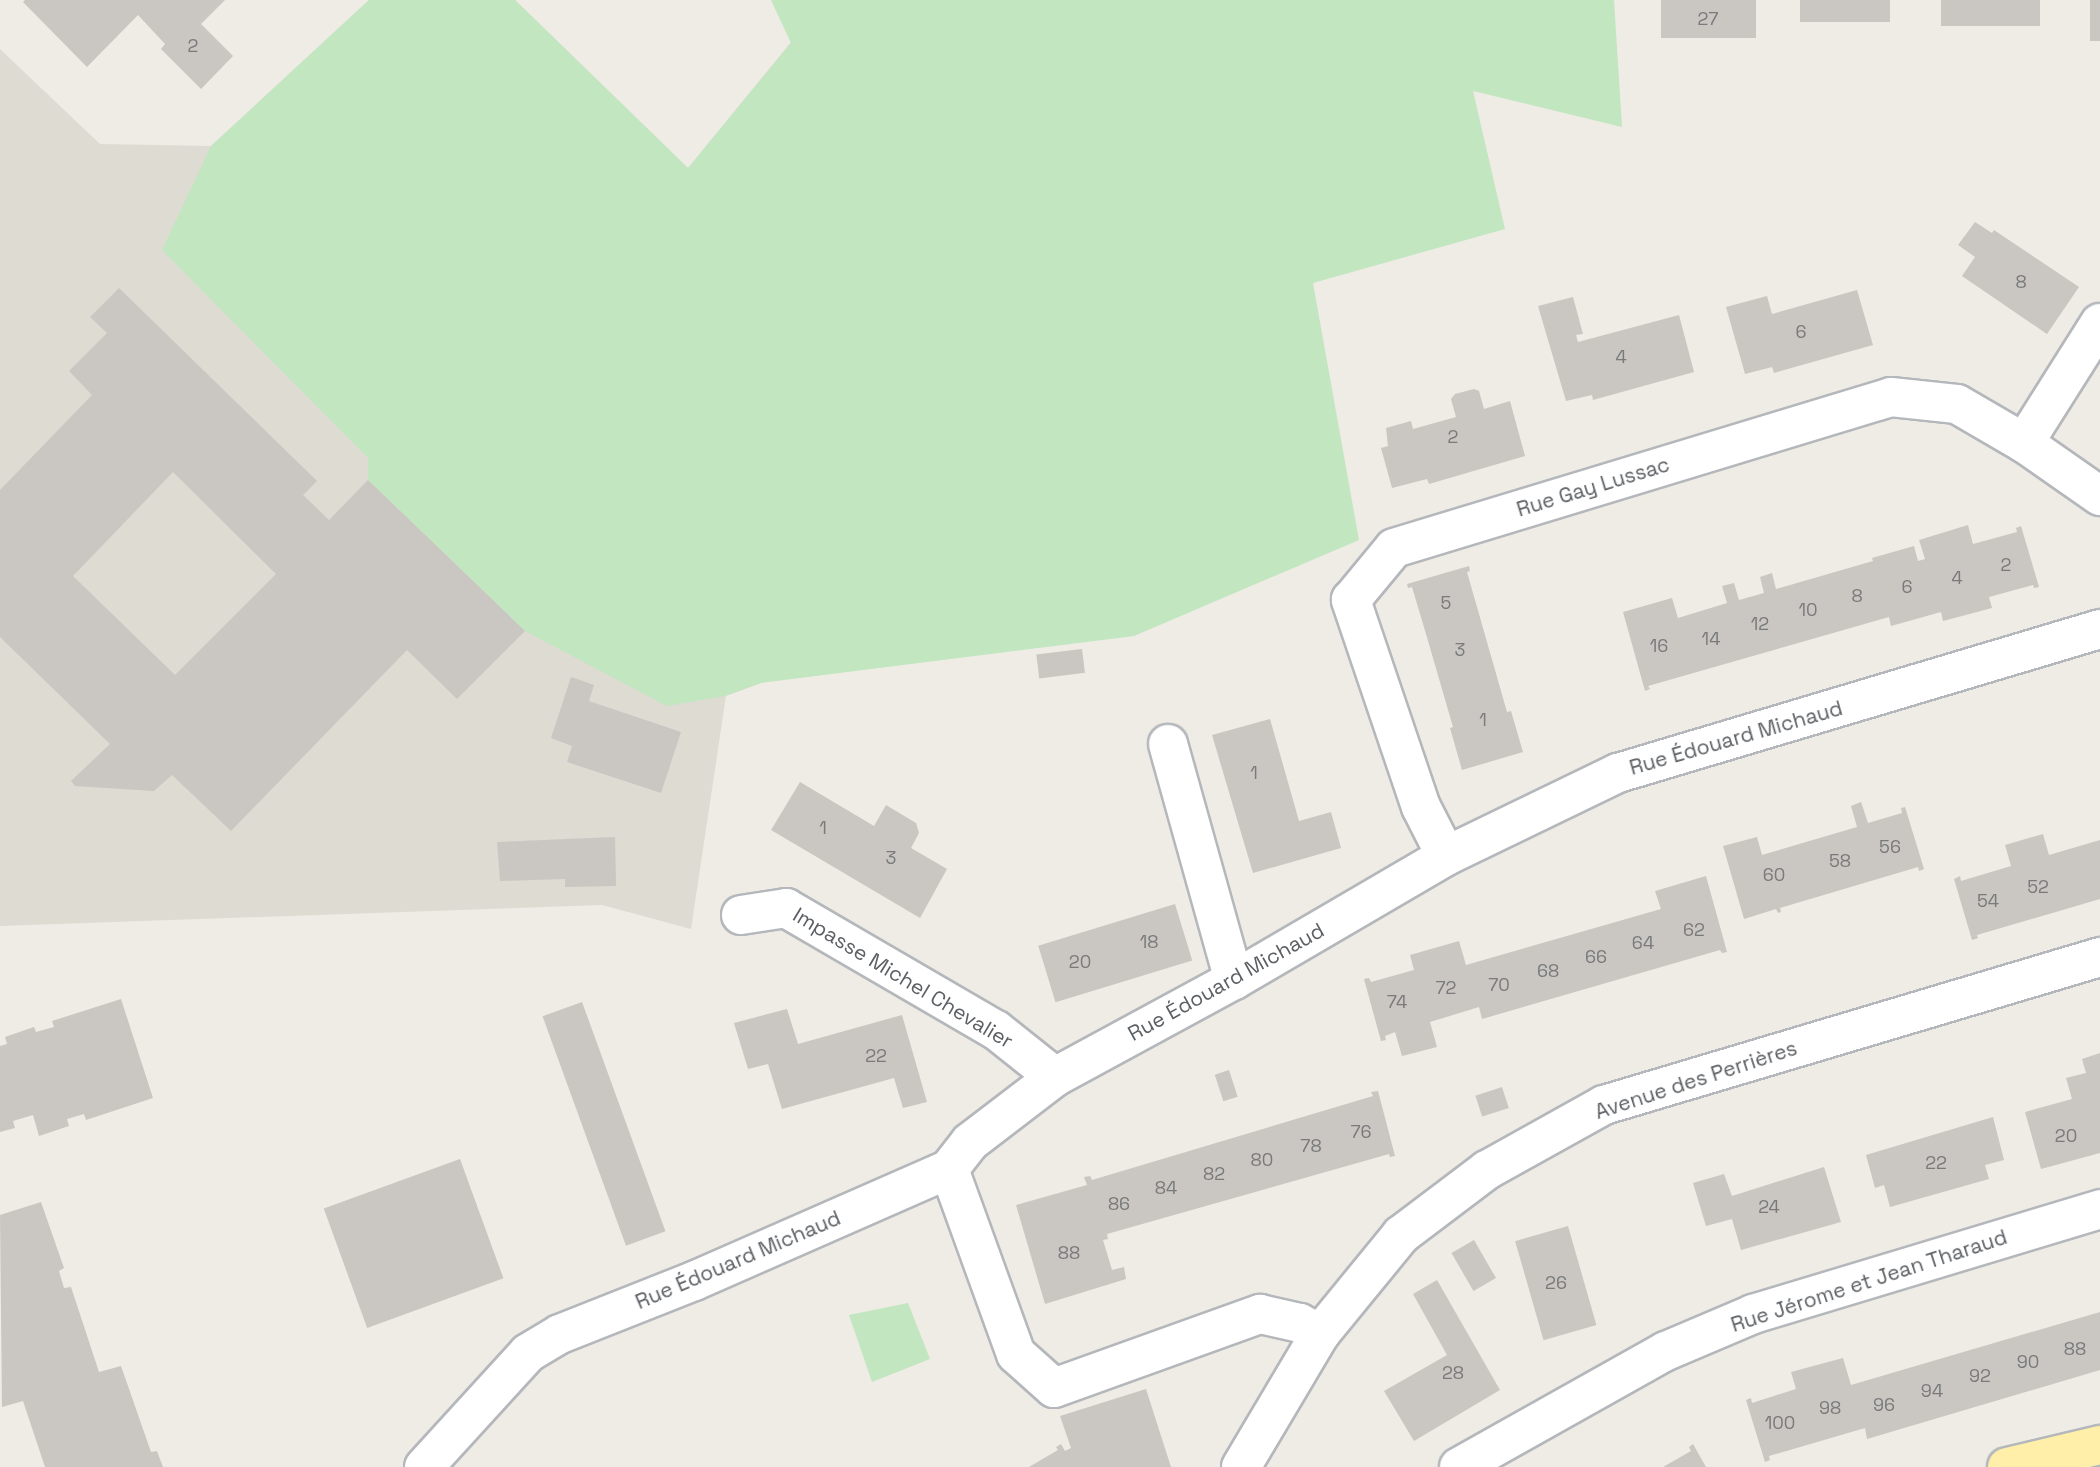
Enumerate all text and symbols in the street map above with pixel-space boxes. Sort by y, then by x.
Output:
house number: 27 [1698,8,1718,30]
house number: 2 [188,35,198,57]
house number: 8 [2015,271,2027,293]
house number: 6 [1795,321,1807,343]
house number: 4 [1615,346,1627,368]
house number: 2 [1448,426,1458,448]
street label: Rue Gay Lussac [1514,452,1672,522]
house number: 2 [2001,554,2011,576]
house number: 4 [1951,567,1963,589]
house number: 6 [1901,576,1913,598]
house number: 8 [1851,585,1863,607]
house number: 5 [1441,592,1451,614]
house number: 10 [1798,599,1818,621]
house number: 12 [1751,613,1769,635]
house number: 14 [1702,628,1720,650]
house number: 16 [1650,635,1668,657]
house number: 3 [1455,639,1465,661]
street label: Rue Édouard Michaud [1627,695,1845,781]
house number: 1 [1479,709,1487,731]
house number: 1 [1250,762,1258,784]
house number: 1 [819,817,827,839]
house number: 56 [1879,836,1901,858]
house number: 3 [886,847,896,869]
house number: 58 [1829,850,1851,872]
house number: 60 [1763,864,1785,886]
house number: 52 [2027,876,2049,898]
house number: 54 [1977,890,1999,912]
street label: Impasse Michel Chevalier [788,902,1018,1054]
street label: Rue Édouard Michaud [1123,918,1329,1046]
house number: 62 [1683,919,1705,941]
house number: 18 [1140,931,1158,953]
house number: 64 [1632,932,1654,954]
house number: 66 [1585,946,1607,968]
house number: 20 [1069,951,1091,973]
house number: 68 [1537,960,1559,982]
house number: 70 [1488,974,1510,996]
house number: 72 [1436,977,1456,999]
house number: 74 [1387,991,1407,1013]
street label: Avenue des Perrières [1592,1035,1800,1125]
house number: 22 [865,1045,887,1067]
house number: 76 [1350,1121,1372,1143]
house number: 20 [2055,1125,2077,1147]
house number: 78 [1300,1135,1322,1157]
house number: 80 [1251,1149,1273,1171]
house number: 22 [1925,1152,1947,1174]
house number: 82 [1203,1163,1225,1185]
house number: 84 [1155,1177,1177,1199]
house number: 86 [1108,1193,1130,1215]
house number: 24 [1758,1196,1780,1218]
street label: Rue Édouard Michaud [632,1205,844,1315]
street label: Rue Jérome et Jean Tharaud [1727,1224,2011,1338]
house number: 88 [1058,1242,1080,1264]
house number: 26 [1545,1272,1567,1294]
house number: 88 [2064,1338,2086,1360]
house number: 90 [2017,1351,2039,1373]
house number: 28 [1442,1362,1464,1384]
house number: 92 [1969,1365,1991,1387]
house number: 94 [1921,1380,1943,1402]
house number: 96 [1873,1394,1895,1416]
house number: 98 [1819,1397,1841,1419]
house number: 100 [1765,1412,1795,1434]

